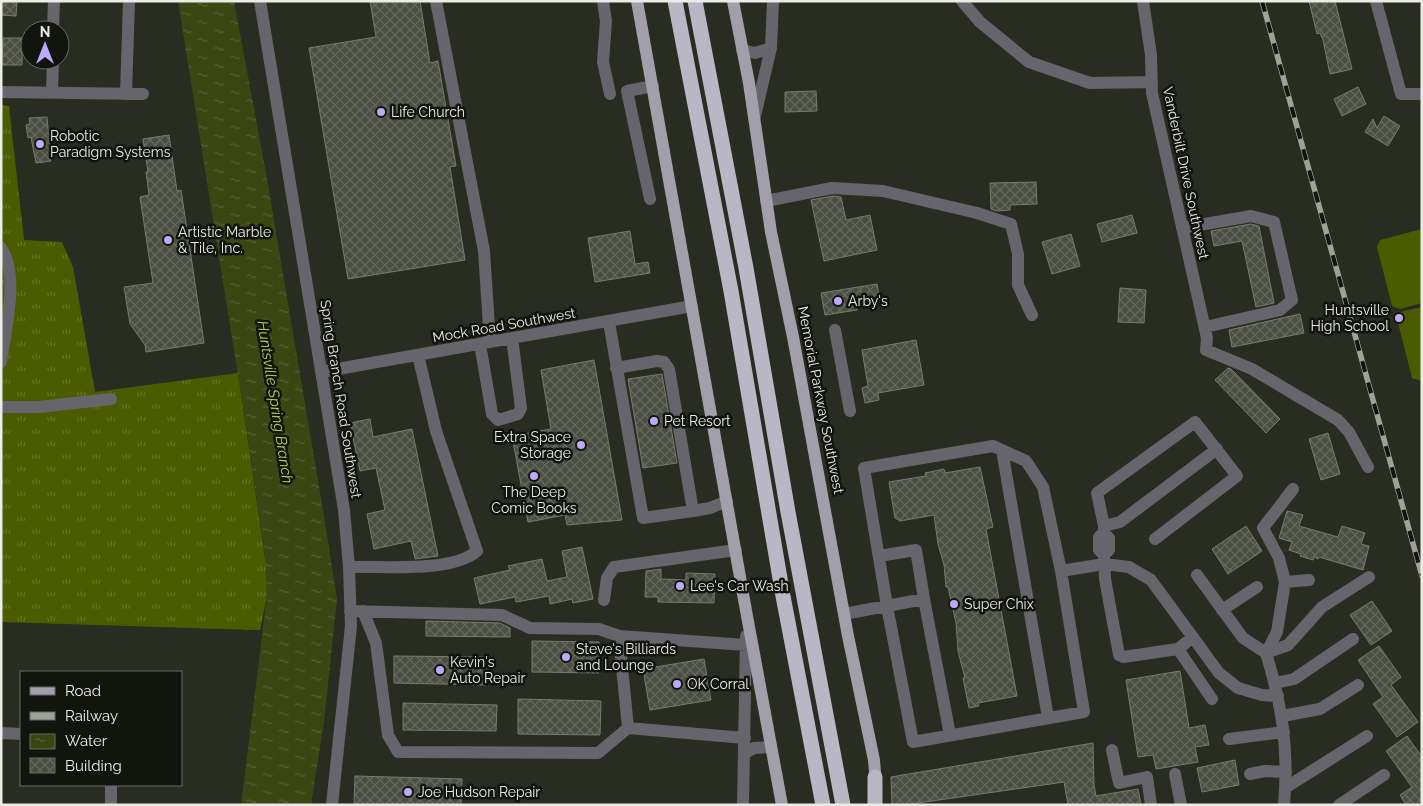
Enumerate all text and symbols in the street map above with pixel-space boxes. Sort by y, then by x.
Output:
north arrow [20,20,70,70]
text: N [40,24,50,40]
street label: Vanderbilt Drive Southwest [1160,85,1212,261]
place label: Life Church [391,104,465,120]
marker: Life Church [375,106,387,118]
place label: Robotic Paradigm Systems [50,128,171,160]
marker: Robotic Paradigm Systems [34,138,46,150]
place label: Artistic Marble & Tile, Inc. [178,224,271,256]
marker: Artistic Marble & Tile, Inc. [162,234,174,246]
place label: Arby's [848,293,888,309]
marker: Arby's [832,295,844,307]
street label: Spring Branch Road Southwest [317,299,365,500]
place label: Huntsville High School [1310,302,1389,334]
street label: Mock Road Southwest [431,304,577,345]
street label: Memorial Parkway Southwest [795,305,847,495]
marker: Huntsville High School [1393,312,1405,324]
water label: Huntsville Spring Branch [253,319,297,485]
place label: Pet Resort [664,413,731,429]
marker: Pet Resort [648,415,660,427]
place label: Extra Space Storage [494,429,571,461]
marker: Extra Space Storage [575,439,587,451]
marker: The Deep Comic Books [528,470,540,482]
place label: The Deep Comic Books [491,484,577,516]
place label: Lee's Car Wash [690,578,789,594]
marker: Lee's Car Wash [674,580,686,592]
place label: Super Chix [964,596,1034,612]
marker: Super Chix [948,598,960,610]
place label: Steve's Billiards and Lounge [576,641,676,673]
marker: Steve's Billiards and Lounge [560,651,572,663]
place label: Kevin's Auto Repair [450,654,526,686]
marker: Kevin's Auto Repair [434,664,446,676]
legend [20,671,182,786]
place label: OK Corral [687,676,749,692]
marker: OK Corral [671,678,683,690]
text: Road [65,682,101,700]
text: Railway [65,707,118,725]
text: Water [65,732,108,750]
text: Building [65,757,122,775]
place label: Joe Hudson Repair [418,784,540,800]
marker: Joe Hudson Repair [402,786,414,798]

